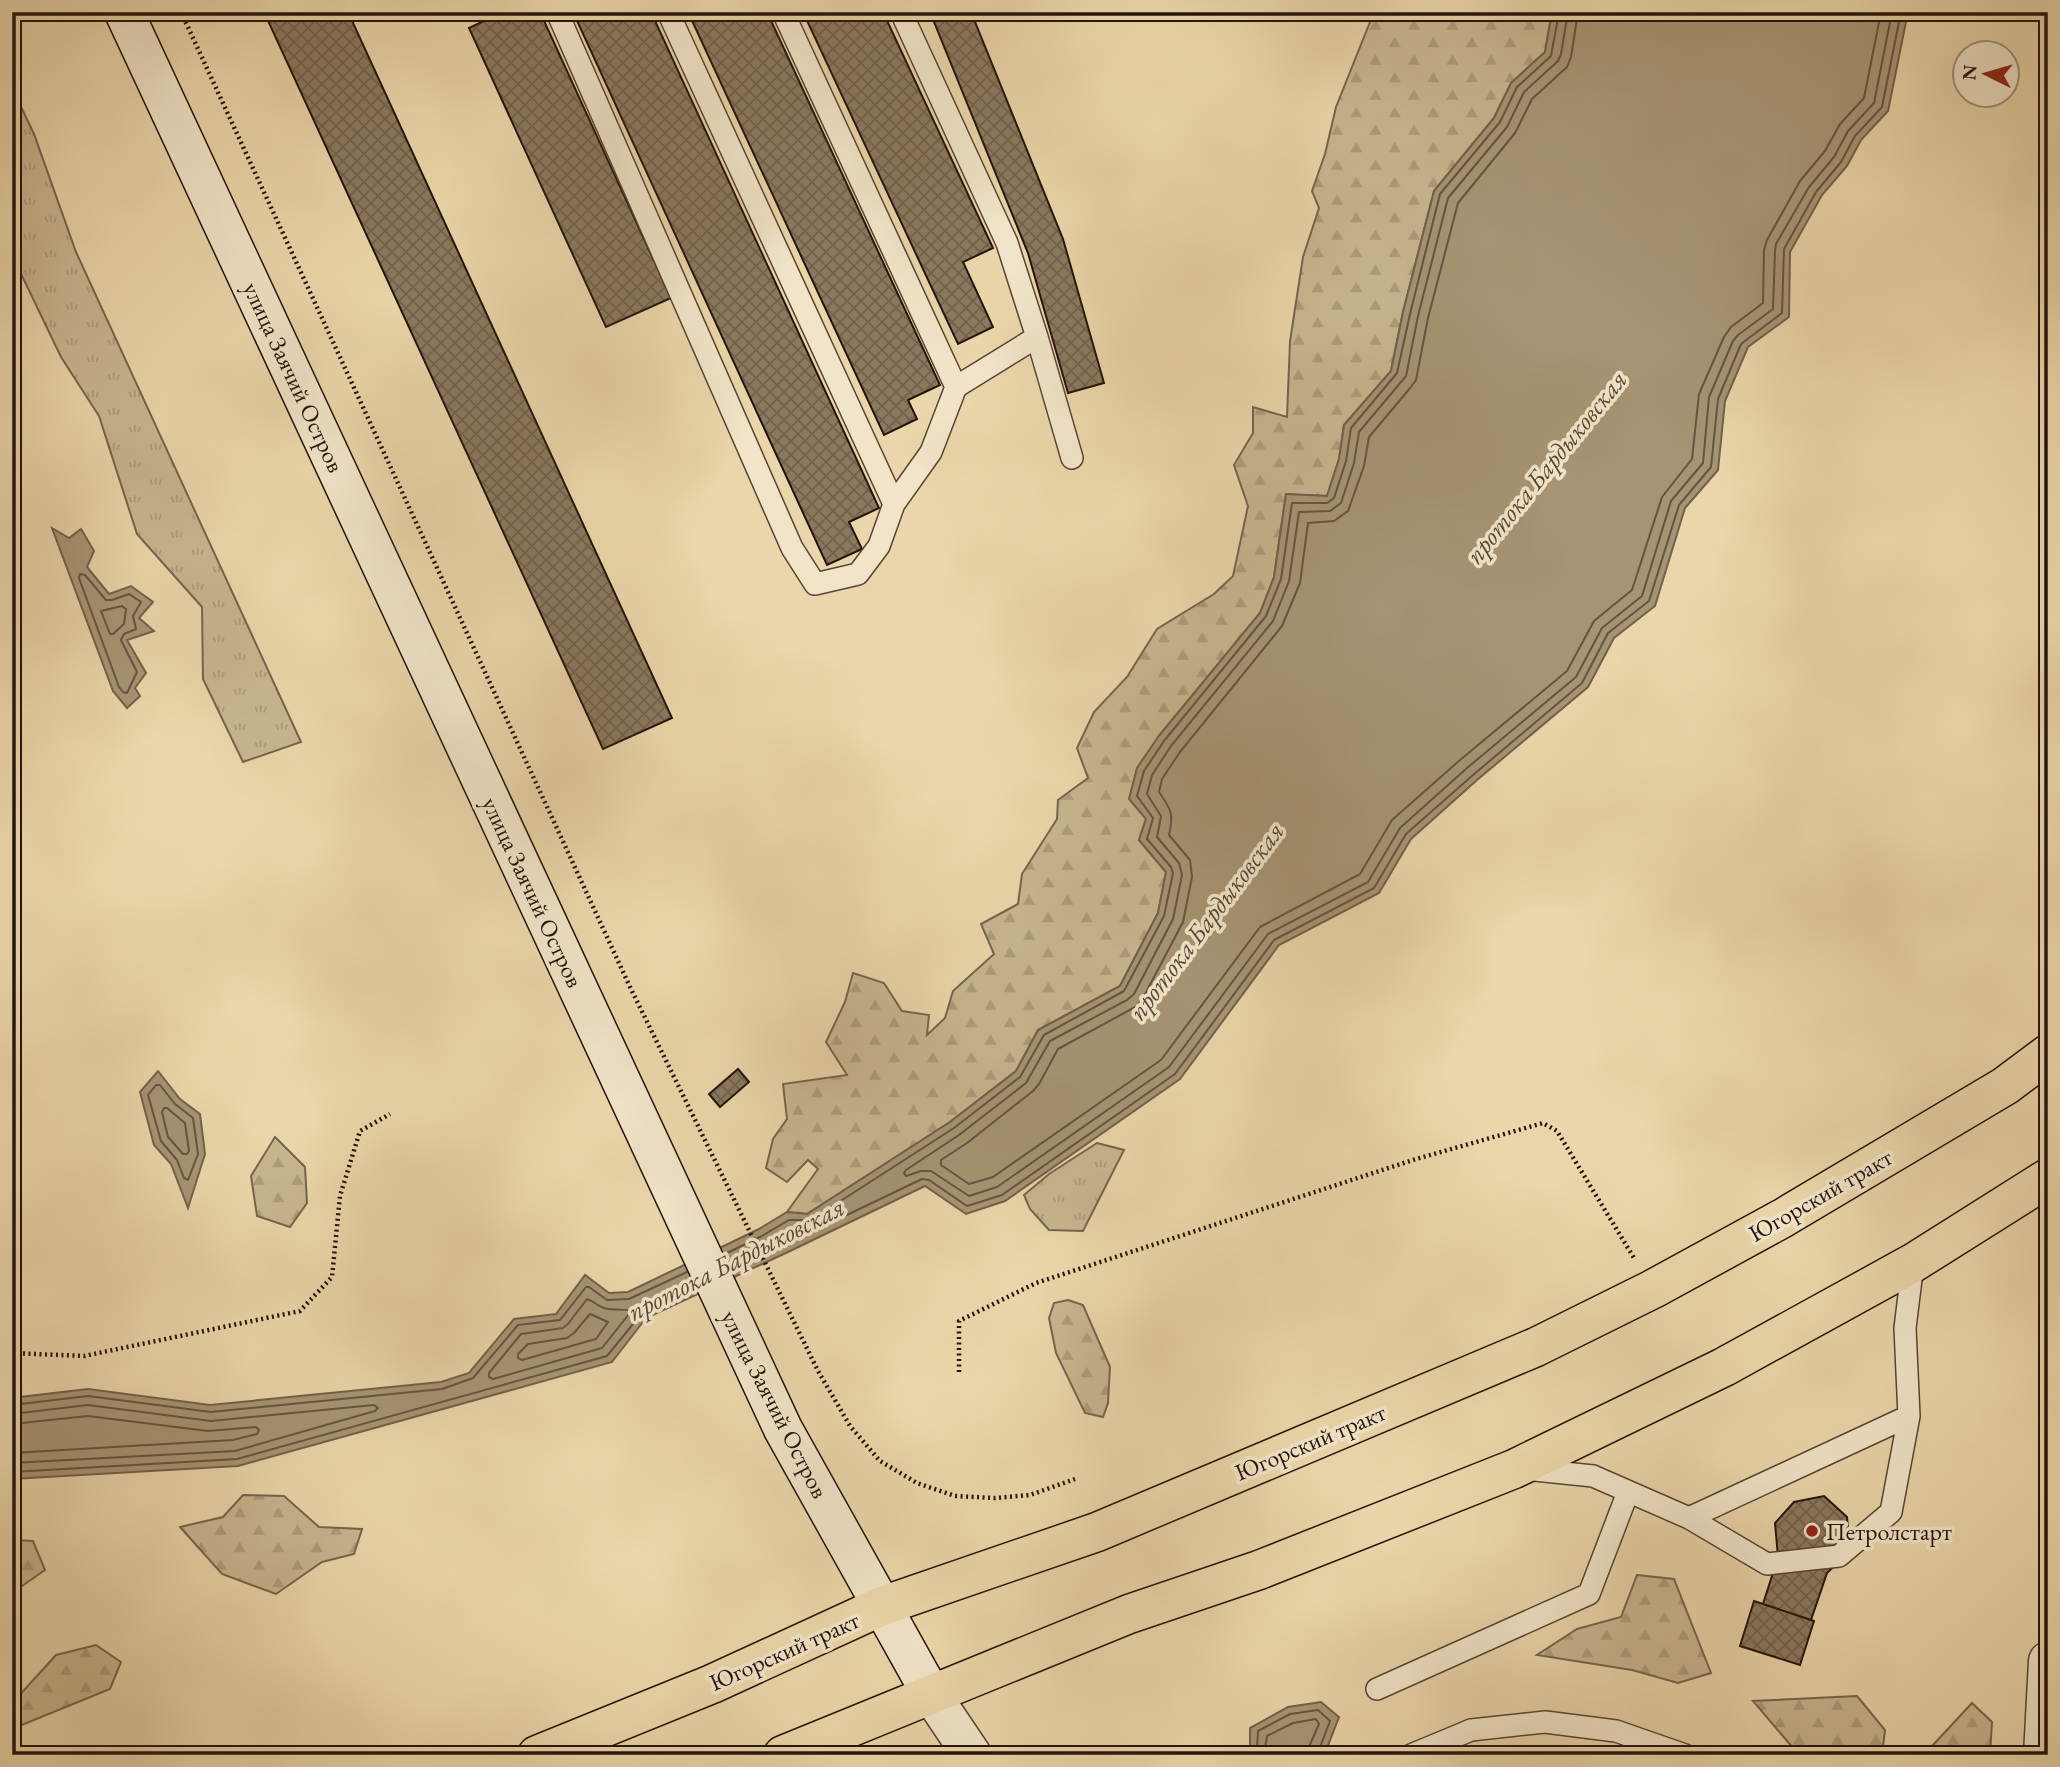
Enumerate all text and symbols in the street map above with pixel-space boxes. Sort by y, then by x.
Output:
north arrow [1952,38,2022,108]
text: N [1956,63,1983,81]
street label: улица Заячий Остров [236,277,352,477]
water label: протока Бардыковская [1458,363,1634,571]
street label: улица Заячий Остров [475,792,591,992]
water label: протока Бардыковская [1120,815,1292,1027]
street label: Югорский тракт [1742,1141,1898,1249]
water label: протока Бардыковская [622,1190,850,1328]
street label: улица Заячий Остров [714,1305,836,1503]
street label: Югорский тракт [1230,1396,1390,1488]
place label: Петролстарт [1826,1516,1952,1547]
marker: Петролстарт [1804,1523,1820,1539]
street label: Югорский тракт [704,1604,864,1698]

